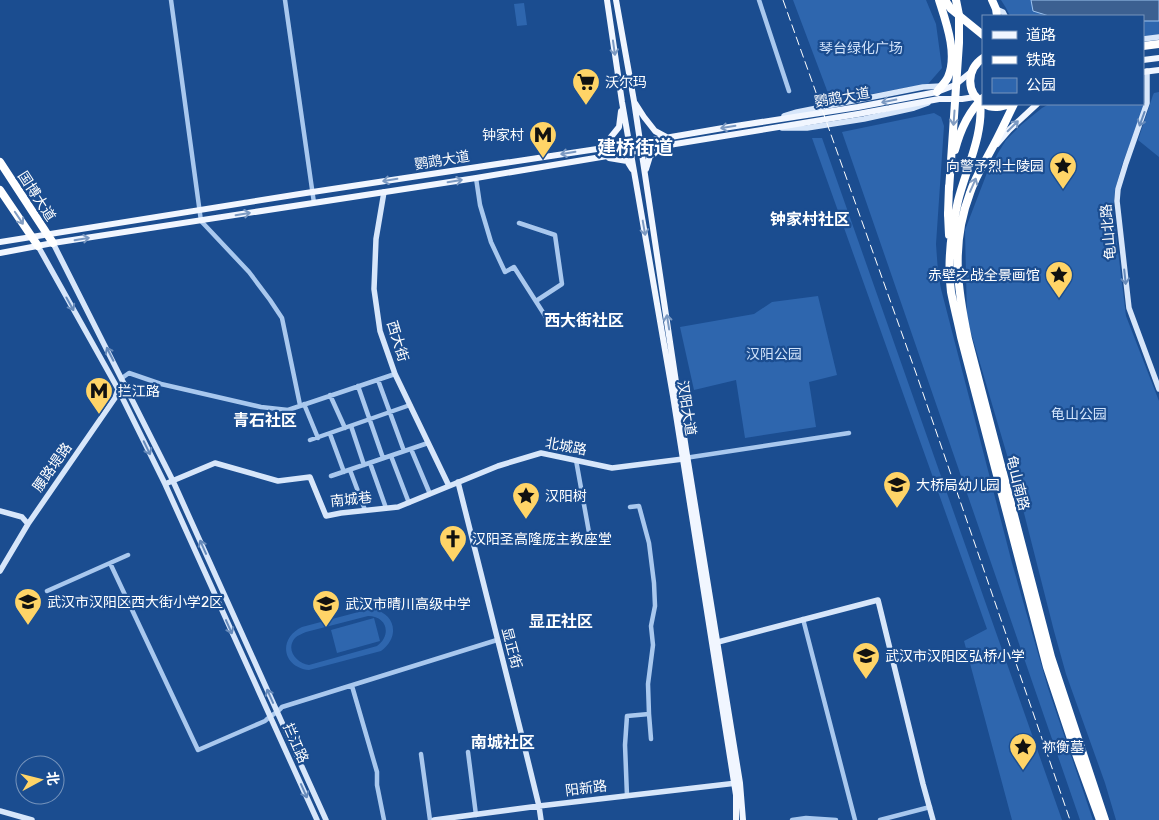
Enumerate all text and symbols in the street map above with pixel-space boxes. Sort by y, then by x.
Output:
legend [982,15,1144,105]
text: 道路 [1026,26,1056,44]
one-way arrow [609,40,619,56]
park label: 琴台绿化广场 [819,40,903,57]
text: 铁路 [1026,51,1056,69]
supermarket icon: 沃尔玛 [571,67,601,106]
place label: 沃尔玛 [605,74,647,91]
text: 公园 [1026,76,1056,94]
street label: 鹦鹉大道 [813,84,871,111]
one-way arrow [881,97,897,107]
one-way arrow [949,110,958,126]
one-way arrow [1137,111,1146,127]
metro station icon: 钟家村 [528,120,558,159]
one-way arrow [1007,120,1019,132]
one-way arrow [721,123,737,133]
place label: 钟家村 [482,127,524,144]
district label: 建桥街道 [597,136,673,159]
street label: 鹦鹉大道 [413,148,471,173]
one-way arrow [560,149,576,159]
place icon: 向警予烈士陵园 [1048,151,1078,190]
place label: 向警予烈士陵园 [946,158,1044,175]
street label: 国博大道 [14,168,59,224]
one-way arrow [382,176,398,186]
one-way arrow [447,176,463,186]
one-way arrow [969,178,979,193]
street label: 龟山北路 [1098,203,1119,261]
one-way arrow [235,209,251,219]
district label: 钟家村社区 [770,210,850,229]
one-way arrow [14,211,24,225]
one-way arrow [640,219,650,235]
one-way arrow [74,234,90,244]
place icon: 赤壁之战全景画馆 [1044,260,1074,299]
place label: 赤壁之战全景画馆 [928,267,1040,284]
one-way arrow [1120,269,1129,285]
one-way arrow [66,297,76,311]
district label: 西大街社区 [544,311,624,330]
one-way arrow [662,314,672,330]
street label: 西大街 [383,319,412,364]
park label: 汉阳公园 [746,346,802,363]
one-way arrow [105,347,114,362]
metro station icon: 拦江路 [84,376,114,415]
street label: 汉阳大道 [674,379,699,437]
place label: 拦江路 [118,383,160,400]
park label: 龟山公园 [1051,406,1107,423]
district label: 青石社区 [233,411,297,430]
street label: 北城路 [544,434,588,459]
street label: 腰路堤路 [29,439,75,495]
one-way arrow [143,440,152,455]
street label: 龟山南路 [1002,454,1033,512]
school or university icon: 大桥局幼儿园 [882,470,912,509]
place label: 大桥局幼儿园 [916,477,1000,494]
place icon: 汉阳树 [511,481,541,520]
place label: 汉阳树 [545,488,587,505]
street label: 南城巷 [329,489,373,510]
church icon: 汉阳圣高隆庞主教座堂 [438,524,468,563]
place label: 汉阳圣高隆庞主教座堂 [472,531,612,548]
one-way arrow [198,540,208,555]
school or university icon: 武汉市汉阳区西大街小学2区 [13,587,43,626]
school or university icon: 武汉市晴川高级中学 [311,589,341,628]
place label: 武汉市汉阳区西大街小学2区 [47,594,223,611]
place label: 武汉市晴川高级中学 [345,596,471,613]
district label: 显正社区 [529,612,593,631]
one-way arrow [225,619,235,634]
street label: 显正街 [498,626,525,671]
school or university icon: 武汉市汉阳区弘桥小学 [851,641,881,680]
place label: 武汉市汉阳区弘桥小学 [885,648,1025,665]
one-way arrow [265,689,274,704]
street label: 拦江路 [279,721,312,766]
place icon: 祢衡墓 [1008,732,1038,771]
district label: 南城社区 [471,733,535,752]
place label: 祢衡墓 [1042,739,1084,756]
north arrow [15,755,65,805]
text: 北 [43,770,62,786]
street label: 阳新路 [564,778,608,799]
one-way arrow [299,783,309,798]

